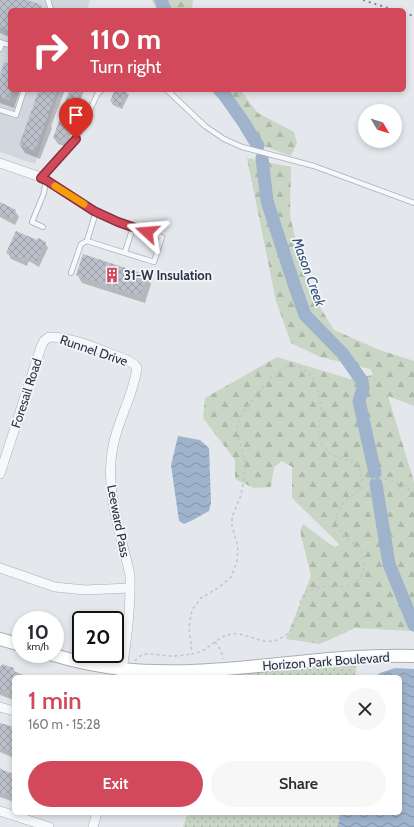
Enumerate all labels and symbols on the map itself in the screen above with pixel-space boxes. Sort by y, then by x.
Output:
pin [59,98,93,139]
north arrow [358,104,402,148]
position arrow [126,211,168,253]
water label: Mason Creek [288,234,330,310]
building icon: 31-W Insulation [103,266,121,284]
place label: 31-W Insulation [124,267,212,283]
street label: Runnel Drive [58,331,130,369]
street label: Foresail Road [7,356,45,430]
street label: Leeward Pass [104,483,134,559]
speed limit sign: 20 [72,611,124,663]
street label: Horizon Park Boulevard [262,649,390,673]

